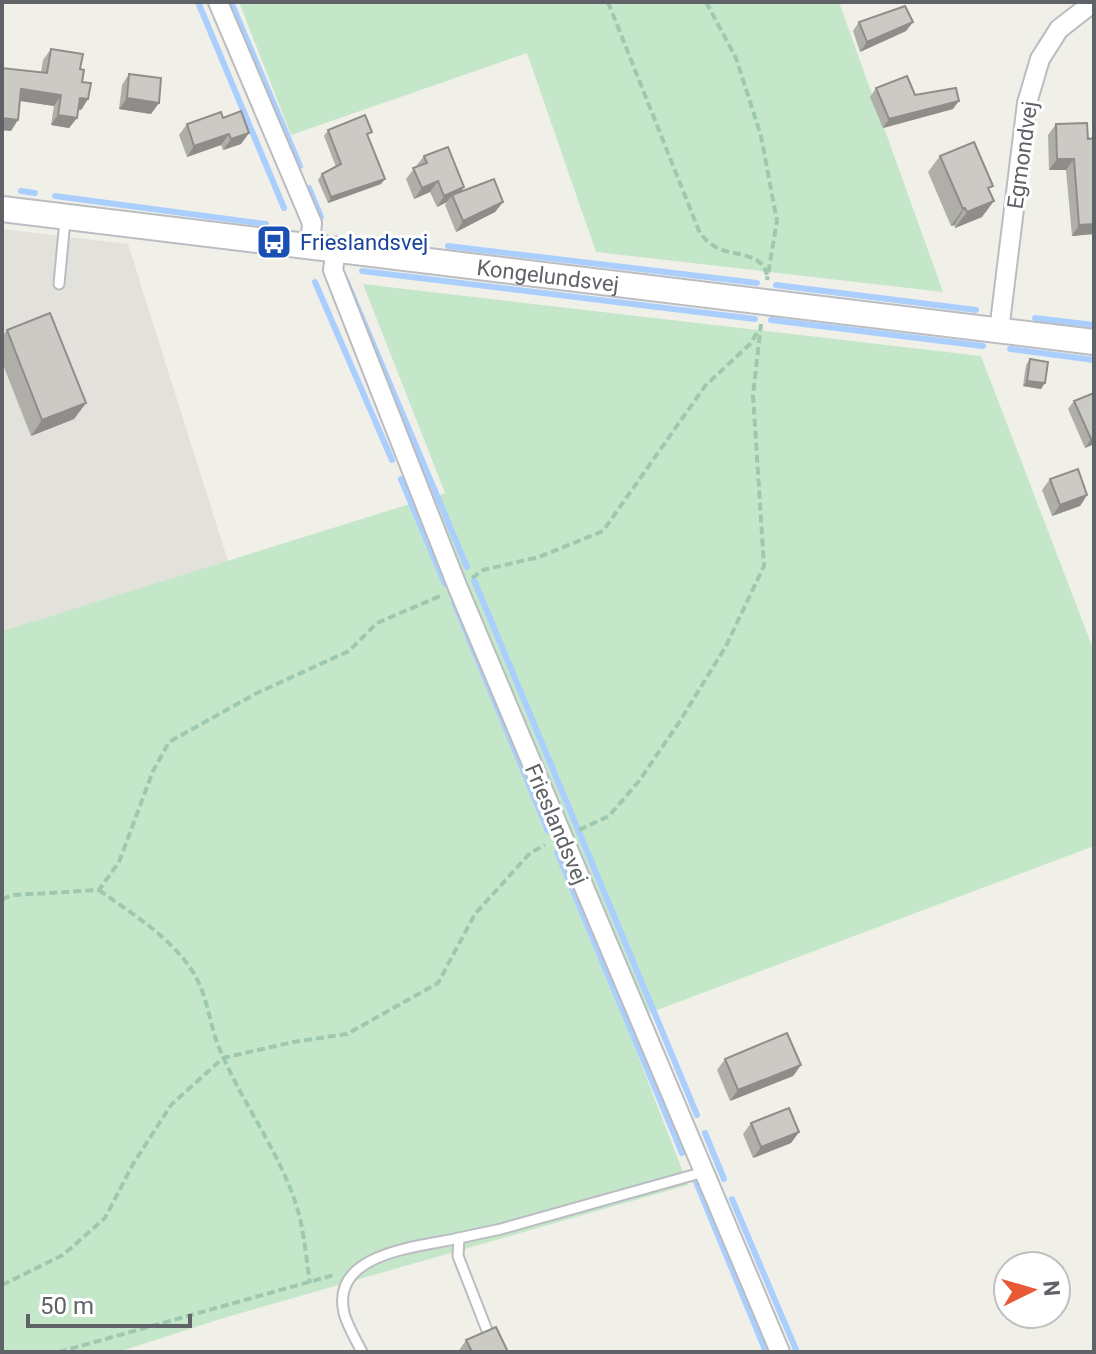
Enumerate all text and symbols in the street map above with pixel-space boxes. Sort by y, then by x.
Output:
street label: Egmondvej [1003,100,1042,211]
bus stop icon: Frieslandsvej [255,223,293,261]
place label: Frieslandsvej [300,230,428,255]
street label: Kongelundsvej [475,255,620,297]
street label: Frieslandsvej [520,760,593,888]
north arrow [992,1250,1072,1330]
scale bar [28,1278,190,1328]
text: N [1038,1279,1065,1297]
text: 50 m [40,1292,94,1320]

